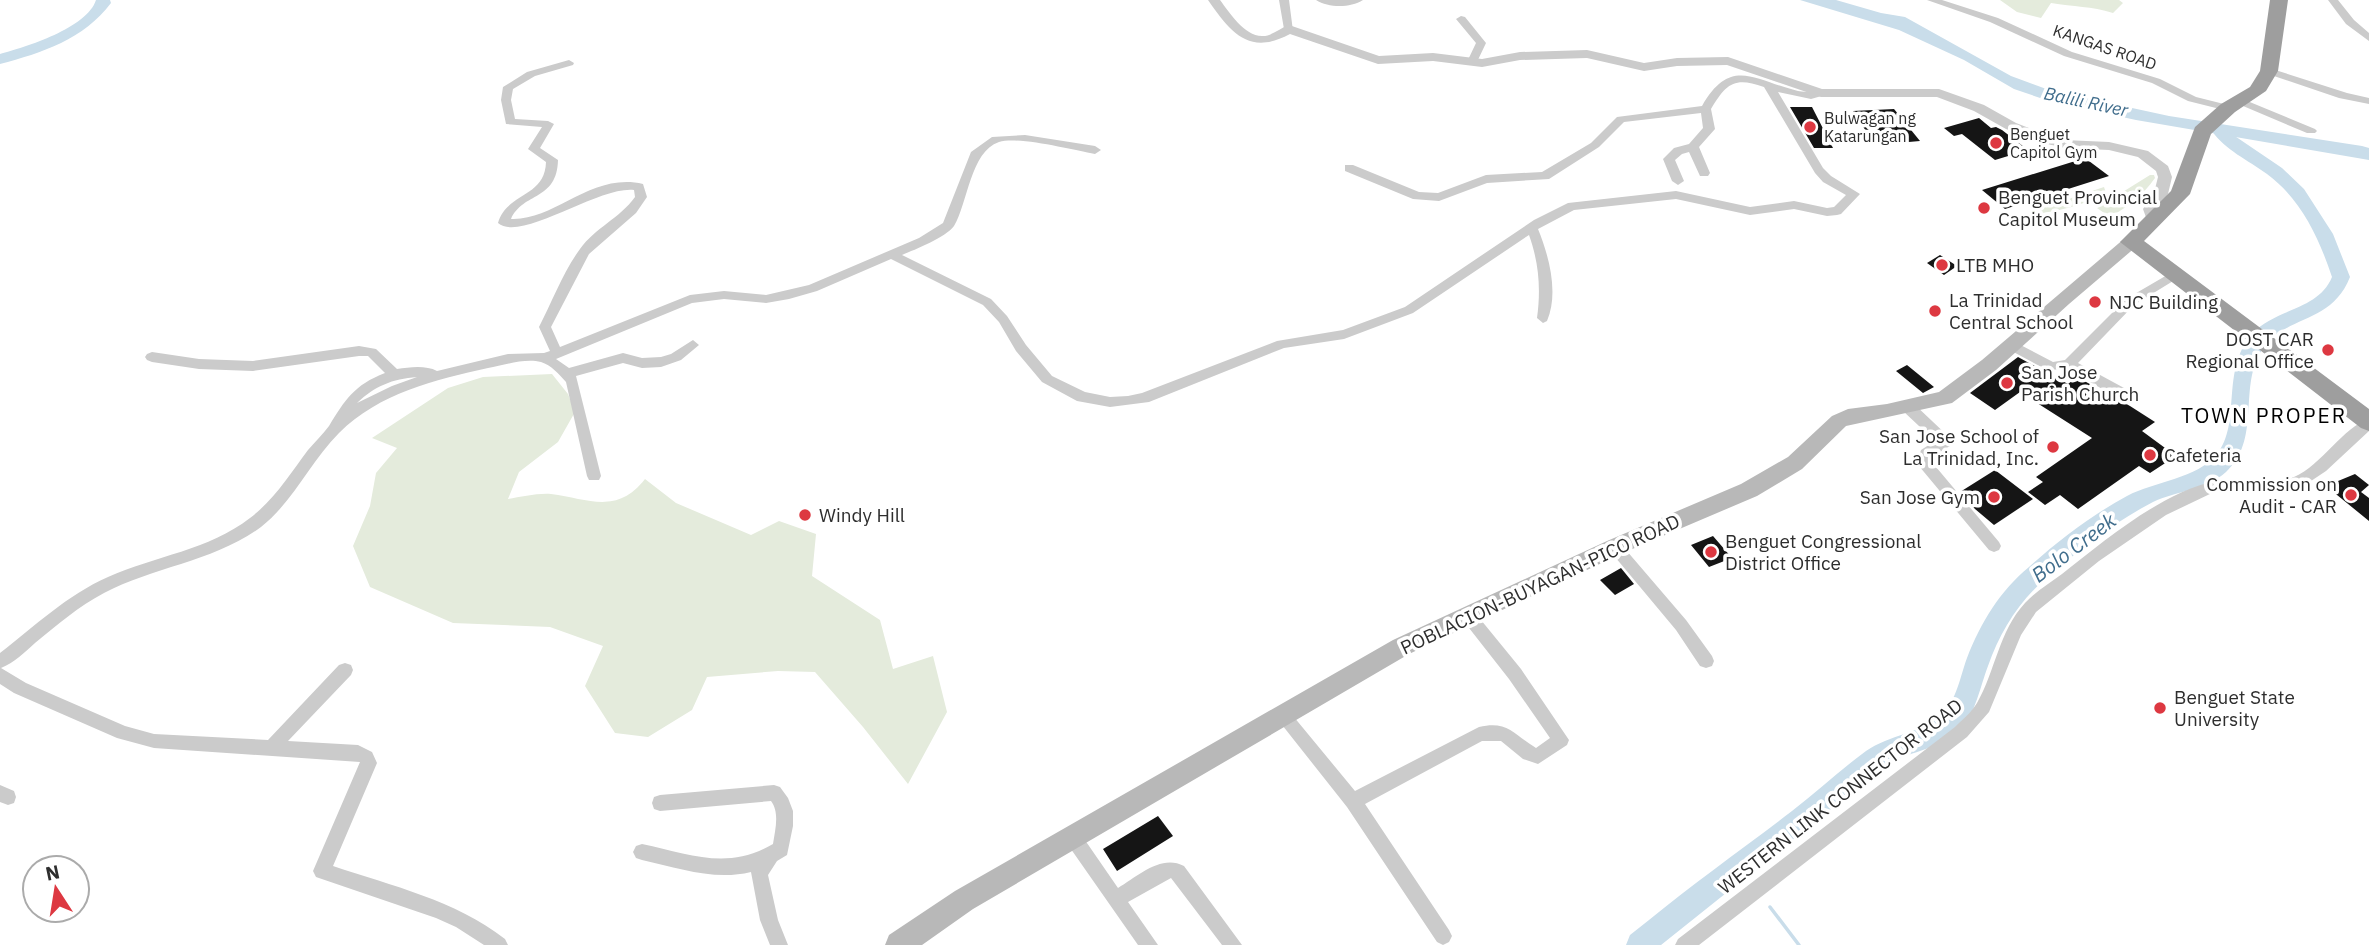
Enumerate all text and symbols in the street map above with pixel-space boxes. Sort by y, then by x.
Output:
street label: KANGAS ROAD [2051,20,2159,74]
water label: Balili River [2042,81,2131,122]
place label: Bulwagan ng Katarungan [1824,108,1916,146]
marker: Bulwagan ng Katarungan [1802,119,1818,135]
place label: Benguet Capitol Gym [2010,124,2097,162]
marker: Benguet Capitol Gym [1988,135,2004,151]
place label: Benguet Provincial Capitol Museum [1998,185,2157,231]
marker: Benguet Provincial Capitol Museum [1976,200,1992,216]
place label: LTB MHO [1956,253,2034,277]
marker: LTB MHO [1934,257,1950,273]
place label: La Trinidad Central School [1949,288,2073,334]
place label: NJC Building [2109,290,2218,314]
marker: NJC Building [2087,294,2103,310]
marker: La Trinidad Central School [1927,303,1943,319]
place label: DOST CAR Regional Office [2185,327,2314,373]
marker: DOST CAR Regional Office [2320,342,2336,358]
place label: San Jose Parish Church [2021,360,2139,406]
marker: San Jose Parish Church [1999,375,2015,391]
district label: TOWN PROPER [2181,401,2347,429]
place label: San Jose School of La Trinidad, Inc. [1879,424,2039,470]
marker: San Jose School of La Trinidad, Inc. [2045,439,2061,455]
place label: Cafeteria [2164,443,2241,467]
marker: Cafeteria [2142,447,2158,463]
place label: Commission on Audit - CAR [2206,472,2337,518]
place label: San Jose Gym [1860,485,1980,509]
marker: Commission on Audit - CAR [2343,487,2359,503]
marker: San Jose Gym [1986,489,2002,505]
place label: Windy Hill [819,503,905,527]
water label: Bolo Creek [2025,506,2122,588]
marker: Windy Hill [797,507,813,523]
street label: POBLACION-BUYAGAN-PICO ROAD [1396,509,1684,659]
place label: Benguet Congressional District Office [1725,529,1921,575]
marker: Benguet Congressional District Office [1703,544,1719,560]
place label: Benguet State University [2174,685,2295,731]
street label: WESTERN LINK CONNECTOR ROAD [1713,693,1967,899]
marker: Benguet State University [2152,700,2168,716]
north arrow [21,854,91,924]
text: N [43,859,62,886]

